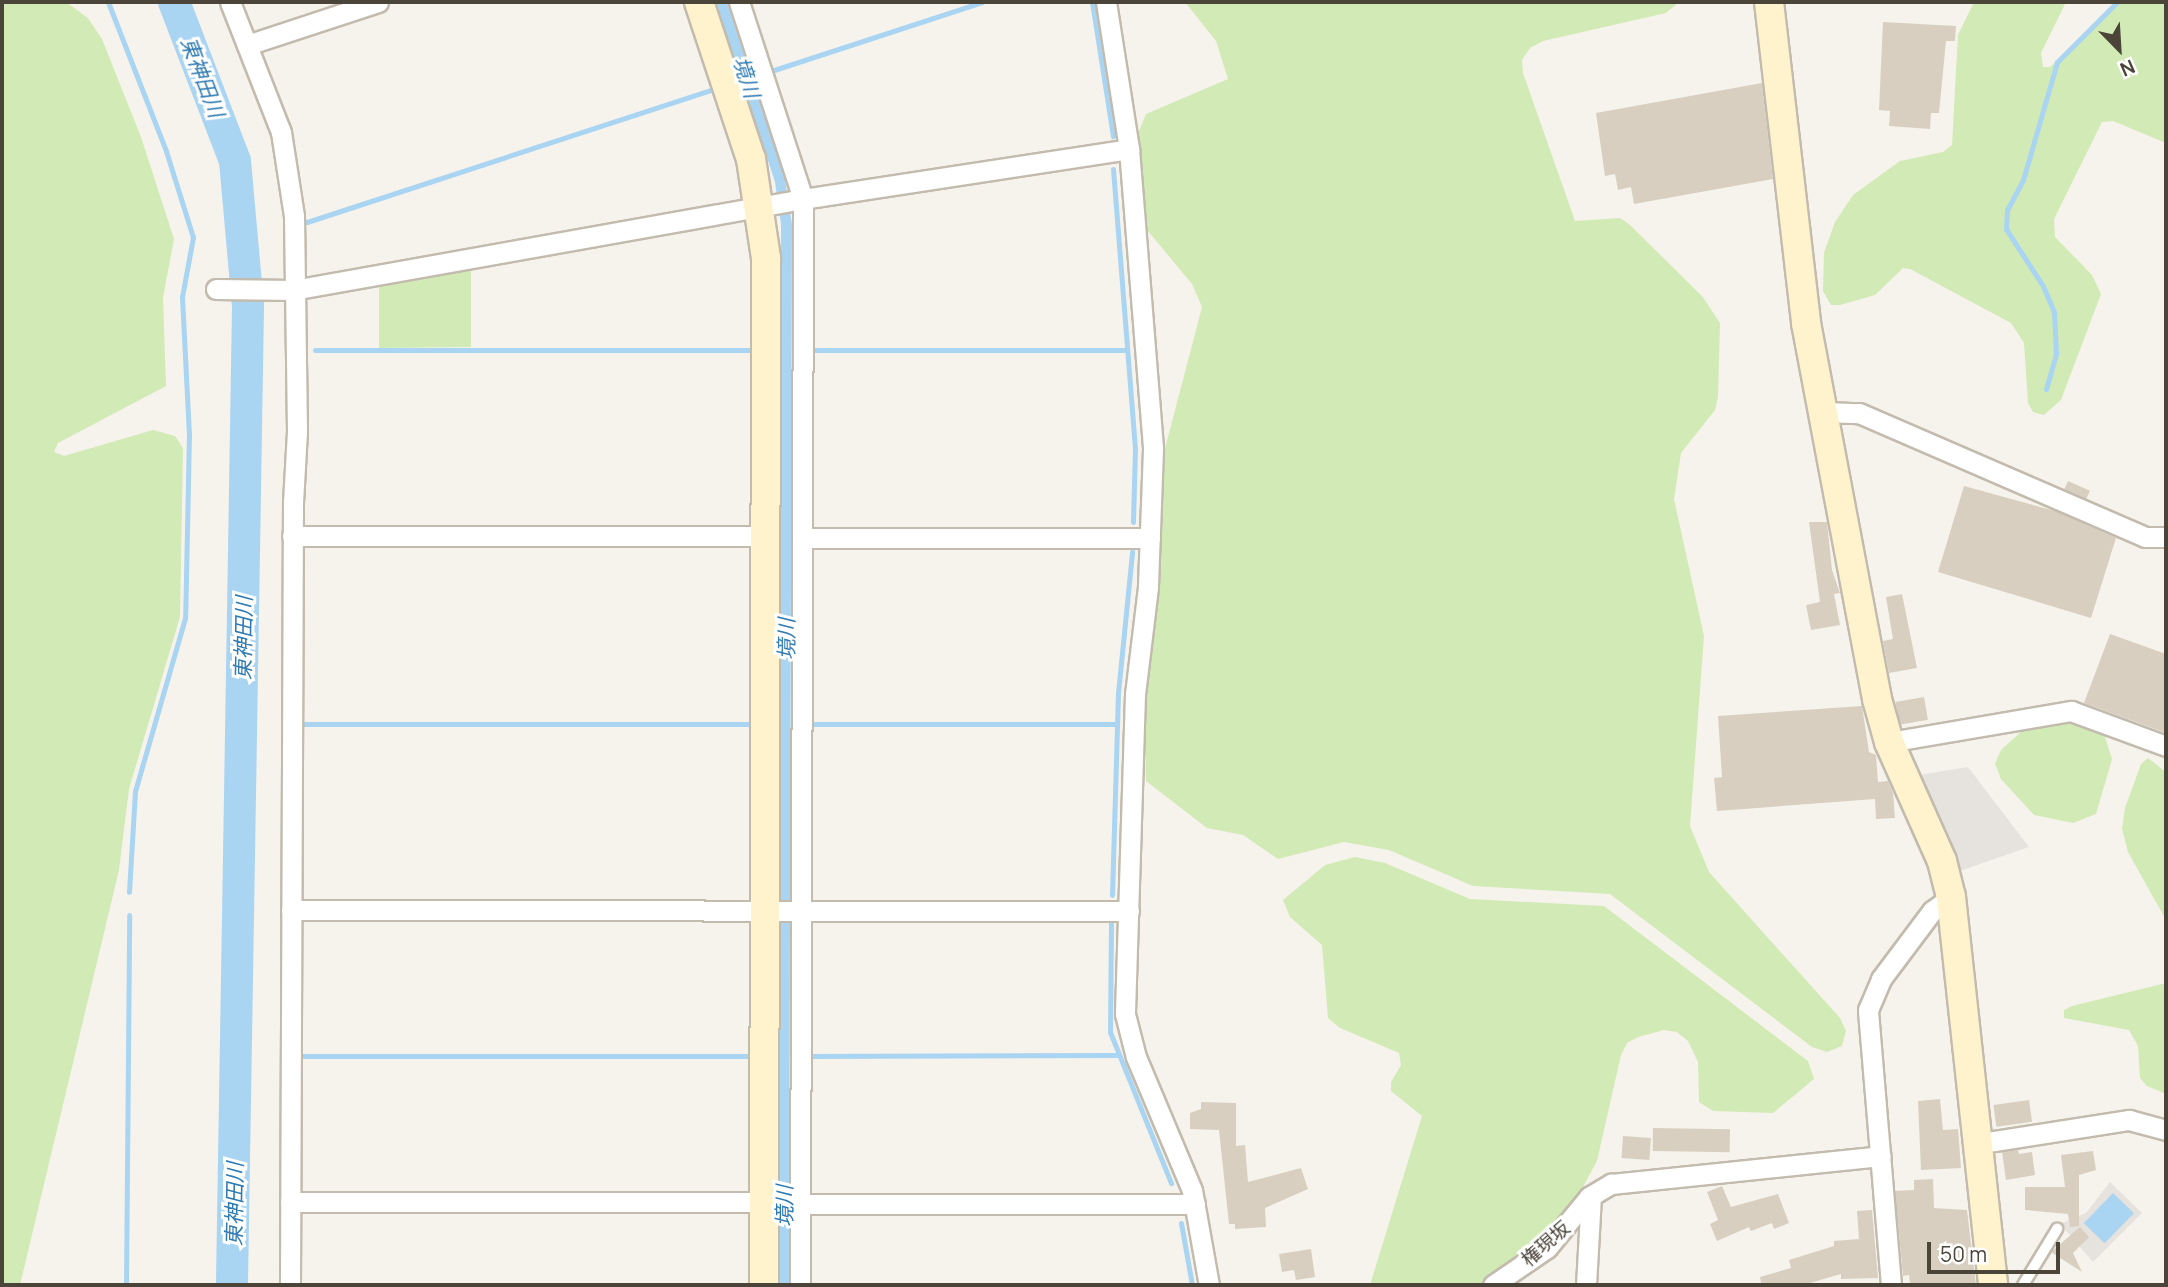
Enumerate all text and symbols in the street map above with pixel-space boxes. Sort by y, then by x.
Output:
north arrow [2084,14,2154,84]
water label: 東神田川 [176,33,230,121]
water label: 境川 [729,53,765,101]
text: N [2116,54,2139,83]
water label: 東神田川 [230,596,256,680]
water label: 境川 [773,618,799,660]
water label: 東神田川 [221,1162,247,1246]
water label: 境川 [771,1185,797,1227]
street label: 権現坂 [1517,1217,1575,1271]
scale bar [1930,1228,2063,1272]
text: 50 m [1940,1240,1987,1268]

